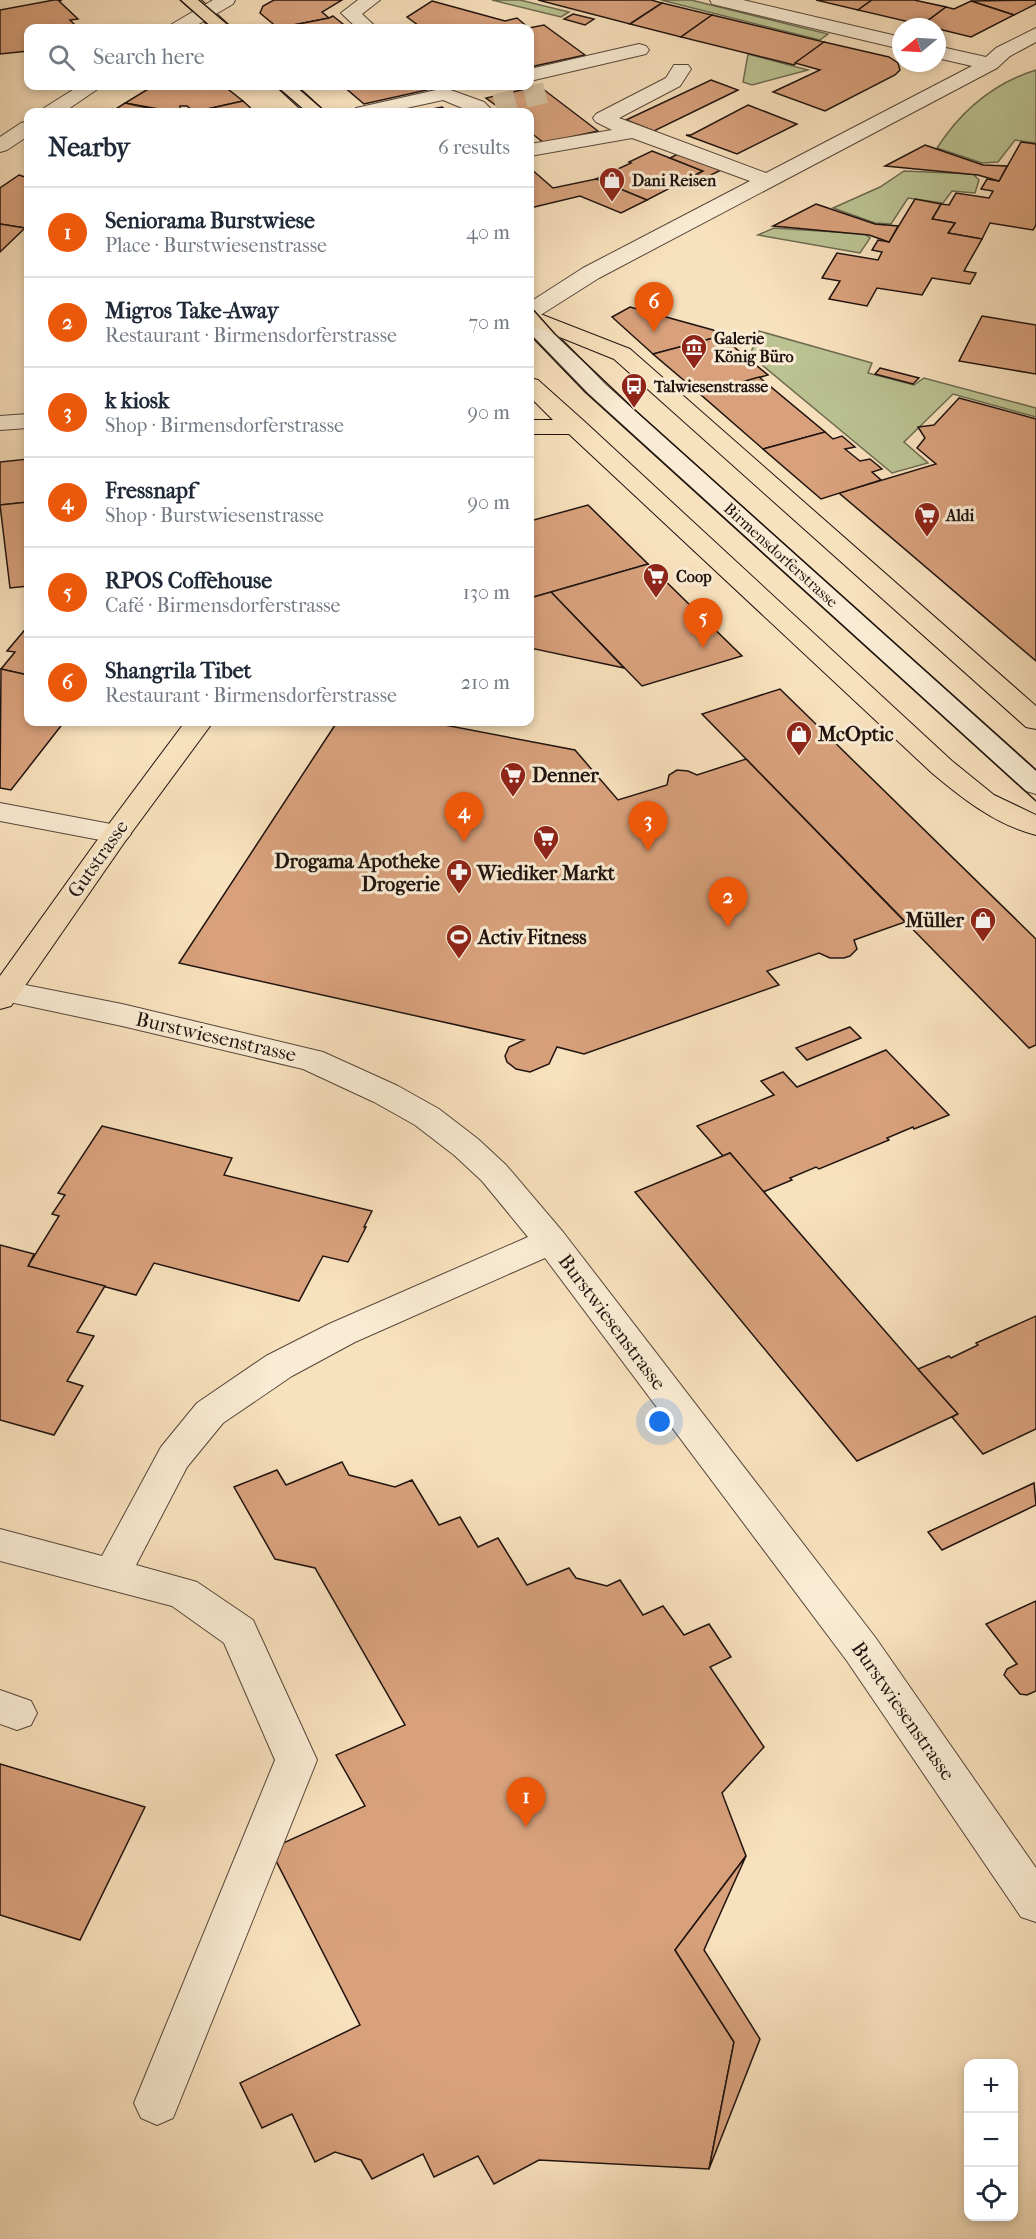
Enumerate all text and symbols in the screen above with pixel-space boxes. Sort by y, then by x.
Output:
north arrow [892,18,946,72]
search box [24,24,534,90]
icon: search [45,41,78,74]
text: Search here [93,44,205,70]
text: Nearby [48,132,130,163]
text: 6 results [438,136,510,159]
shop icon: Dani Reisen [597,165,627,203]
place label: Dani Reisen [632,171,717,190]
text: Seniorama Burstwiese [105,208,315,234]
text: 1 [64,221,71,244]
text: 40 m [466,221,510,244]
text: Place · Burstwiesenstrasse [105,234,327,257]
pin: 6 [634,282,674,332]
text: Migros Take-Away [105,298,279,324]
text: 2 [62,311,73,334]
text: 70 m [468,311,510,334]
text: Restaurant · Birmensdorferstrasse [105,324,397,347]
place label: Galerie König Büro [714,329,794,367]
museum icon: Galerie König Büro [679,332,709,370]
bus stop icon: Talwiesenstrasse [619,371,649,409]
place label: Talwiesenstrasse [653,377,768,396]
text: k kiosk [105,388,169,414]
text: 3 [63,401,72,424]
text: 90 m [468,401,510,424]
text: Shop · Birmensdorferstrasse [105,414,344,437]
text: Fressnapf [105,478,195,504]
text: 4 [62,491,73,514]
text: 90 m [468,491,510,514]
street label: Birmensdorferstrasse [720,499,842,611]
supermarket icon: Aldi [912,500,942,538]
text: Shop · Burstwiesenstrasse [105,504,324,527]
place label: Aldi [945,506,974,525]
supermarket icon: Coop [641,561,671,599]
place label: Coop [676,567,712,587]
text: RPOS Coffehouse [105,568,272,594]
text: 5 [63,581,72,604]
text: 130 m [463,581,510,604]
text: Café · Birmensdorferstrasse [105,594,340,617]
pin: 5 [684,598,722,648]
text: Shangrila Tibet [105,658,251,684]
text: 6 [62,671,73,694]
text: 210 m [461,671,510,694]
text: Restaurant · Birmensdorferstrasse [105,684,397,707]
shop icon: McOptic [784,719,814,757]
place label: McOptic [817,723,894,746]
supermarket icon: Denner [498,760,528,798]
place label: Denner [532,764,599,787]
pin: 4 [444,792,484,842]
pin: 3 [628,802,668,851]
street label: Gutstrasse [63,816,133,902]
supermarket icon: Wiediker Markt [531,823,561,861]
place label: Drogama Apotheke Drogerie [274,850,440,896]
pharmacy icon: Drogama Apotheke Drogerie [444,857,474,895]
place label: Wiediker Markt [476,862,616,885]
pin: 2 [708,878,748,927]
shop icon: Müller [968,905,998,943]
place label: Müller [904,909,964,932]
sports icon: Activ Fitness [444,922,474,960]
place label: Activ Fitness [476,926,587,949]
street label: Burstwiesenstrasse [134,1007,298,1067]
street label: Burstwiesenstrasse [554,1250,671,1394]
your location [645,1407,674,1436]
street label: Burstwiesenstrasse [847,1637,959,1785]
pin: 1 [506,1778,546,1827]
map controls [964,2059,1018,2221]
button: + [964,2059,1018,2113]
button: − [964,2113,1018,2167]
button: locate [964,2167,1018,2221]

